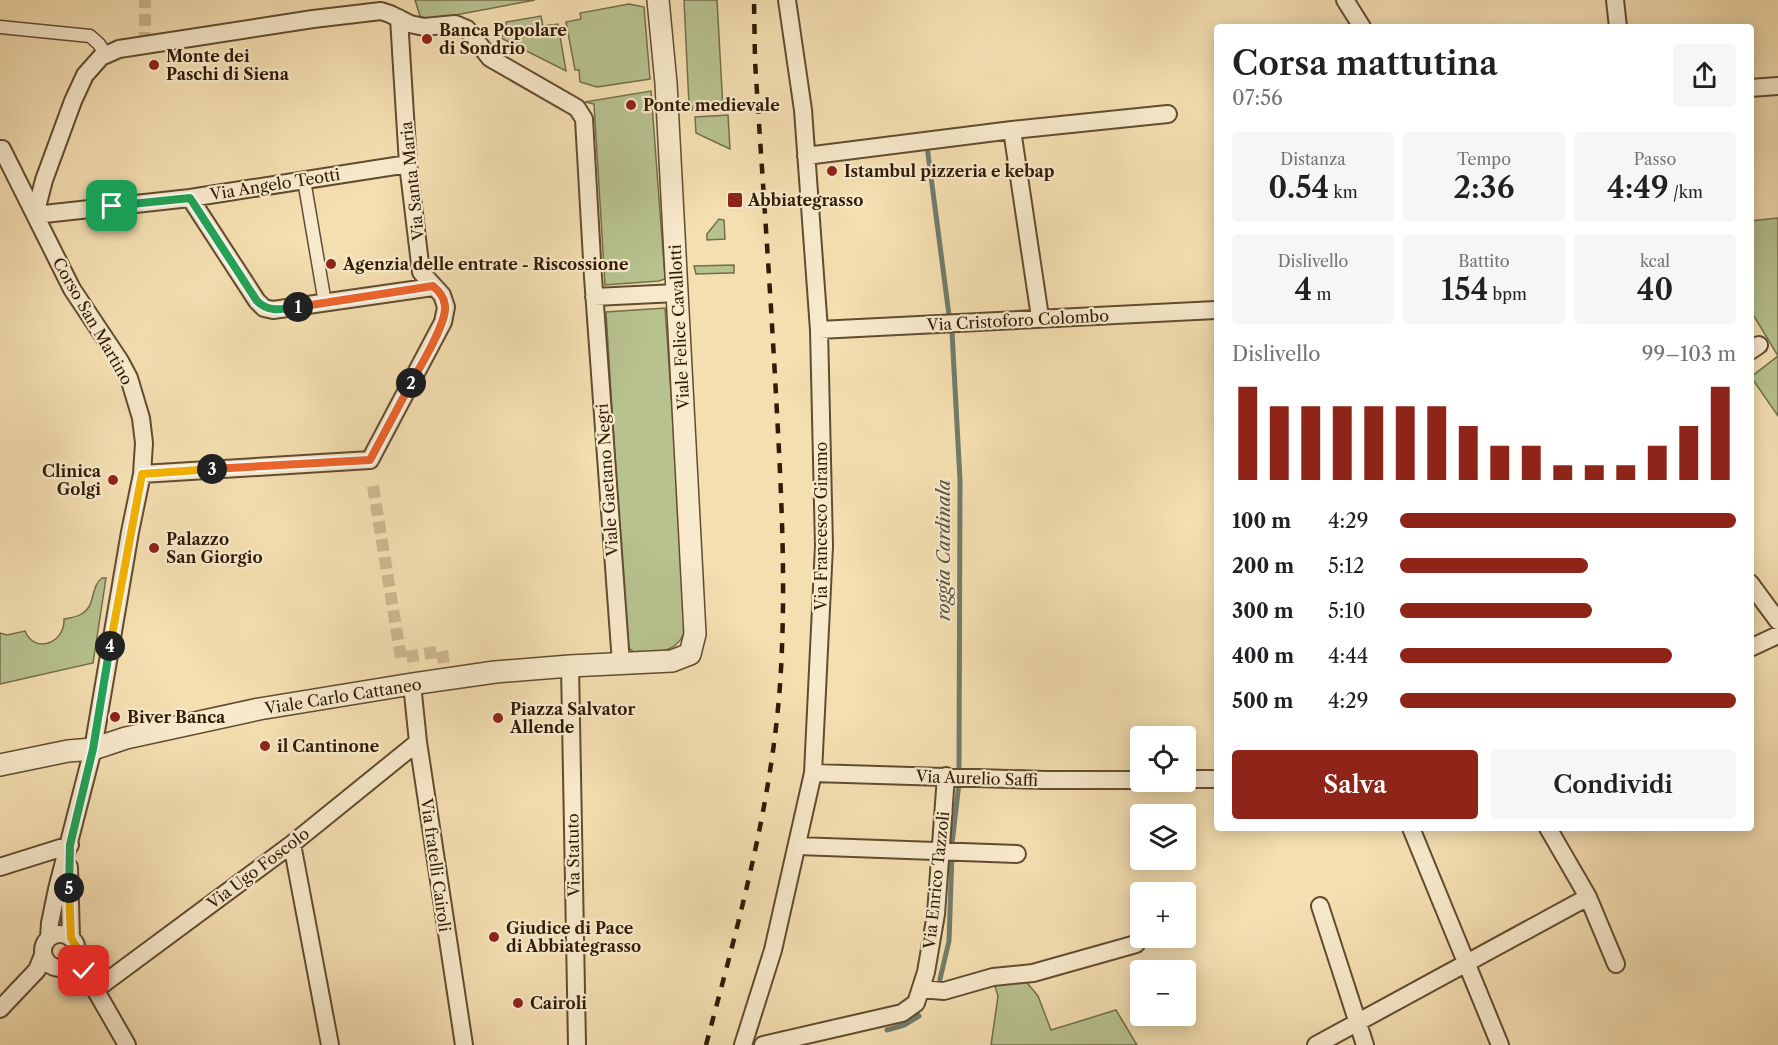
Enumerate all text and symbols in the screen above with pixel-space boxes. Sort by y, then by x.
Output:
place label: Banca Popolare di Sondrio [439,20,567,58]
marker: Banca Popolare di Sondrio [420,32,434,46]
text: Corsa mattutina [1232,43,1498,84]
button: share [1673,44,1736,107]
place label: Monte dei Paschi di Siena [166,46,290,84]
marker: Monte dei Paschi di Siena [147,58,161,72]
text: 07:56 [1232,86,1283,110]
place label: Ponte medievale [643,95,780,115]
marker: Ponte medievale [624,98,638,112]
street label: Via Santa Maria [396,120,428,243]
text: Distanza [1280,149,1346,169]
text: Tempo [1457,149,1511,169]
text: Passo [1634,149,1676,169]
place label: Istambul pizzeria e kebap [844,161,1055,181]
street label: Via Angelo Teotti [208,164,342,204]
marker: Istambul pizzeria e kebap [825,164,839,178]
text: 0.54 [1268,169,1329,206]
text: 2:36 [1454,169,1514,206]
text: 4:49 [1607,169,1669,206]
pin [86,180,137,231]
text: km [1329,182,1358,202]
text: /km [1669,182,1703,202]
icon: arrive [95,189,128,222]
place label: Abbiategrasso [747,190,863,210]
marker: Abbiategrasso [726,191,744,209]
street label: Viale Felice Cavallotti [665,244,693,411]
text: Dislivello [1278,251,1348,271]
text: Battito [1458,251,1510,271]
text: kcal [1640,251,1670,271]
street label: Corso San Martino [48,254,138,388]
place label: Agenzia delle entrate - Riscossione [342,254,629,274]
marker: Agenzia delle entrate - Riscossione [324,257,338,271]
text: 4 [1295,271,1312,308]
text: 154 [1441,271,1488,308]
text: 40 [1637,271,1673,308]
text: m [1312,284,1331,304]
text: bpm [1488,284,1527,304]
pin: 1 [283,292,313,322]
text: 1 [294,297,302,317]
street label: Via Cristoforo Colombo [926,305,1110,335]
text: Dislivello [1232,342,1320,366]
text: 99–103 m [1642,342,1736,366]
pin: 2 [396,368,426,398]
text: 2 [406,373,416,393]
street label: Viale Gaetano Negri [592,403,622,558]
street label: Via Francesco Giramo [811,441,831,611]
pin: 3 [197,454,227,484]
text: 3 [207,459,217,479]
place label: Clinica Golgi [42,461,102,499]
marker: Clinica Golgi [106,473,120,487]
water label: roggia Cardinala [933,479,955,622]
text: 100 m [1232,509,1291,533]
text: 4:29 [1328,509,1368,533]
place label: Palazzo San Giorgio [166,529,263,567]
marker: Palazzo San Giorgio [147,541,161,555]
text: 200 m [1232,554,1294,578]
text: 5:12 [1328,554,1364,578]
text: 300 m [1232,599,1294,623]
text: 5:10 [1328,599,1366,623]
pin: 4 [95,631,125,661]
text: 4 [105,636,115,656]
text: 400 m [1232,644,1294,668]
text: 4:44 [1328,644,1368,668]
street label: Viale Carlo Cattaneo [262,674,423,718]
text: 500 m [1232,689,1293,713]
text: 4:29 [1328,689,1368,713]
place label: Piazza Salvator Allende [509,699,635,737]
place label: Biver Banca [127,707,226,727]
marker: Biver Banca [108,710,122,724]
marker: Piazza Salvator Allende [491,711,505,725]
map controls [1130,726,1196,1026]
button: locate [1130,726,1196,792]
place label: il Cantinone [277,736,380,756]
marker: il Cantinone [258,739,272,753]
button: Salva [1232,750,1478,819]
button: Condividi [1490,750,1736,819]
street label: Via Aurelio Saffi [915,766,1039,790]
street label: Via fratelli Cairoli [417,796,455,933]
button: layers [1130,804,1196,870]
street label: Via Enrico Tazzoli [919,810,953,951]
street label: Via Statuto [562,813,584,898]
street label: Via Ugo Foscolo [202,823,313,913]
pin: 5 [54,873,84,903]
text: 5 [65,878,73,898]
button: + [1130,882,1196,948]
place label: Giudice di Pace di Abbiategrasso [506,918,641,956]
marker: Giudice di Pace di Abbiategrasso [487,930,501,944]
pin [58,945,109,996]
icon: check [67,954,100,987]
button: − [1130,960,1196,1026]
place label: Cairoli [530,993,587,1013]
marker: Cairoli [511,996,525,1010]

